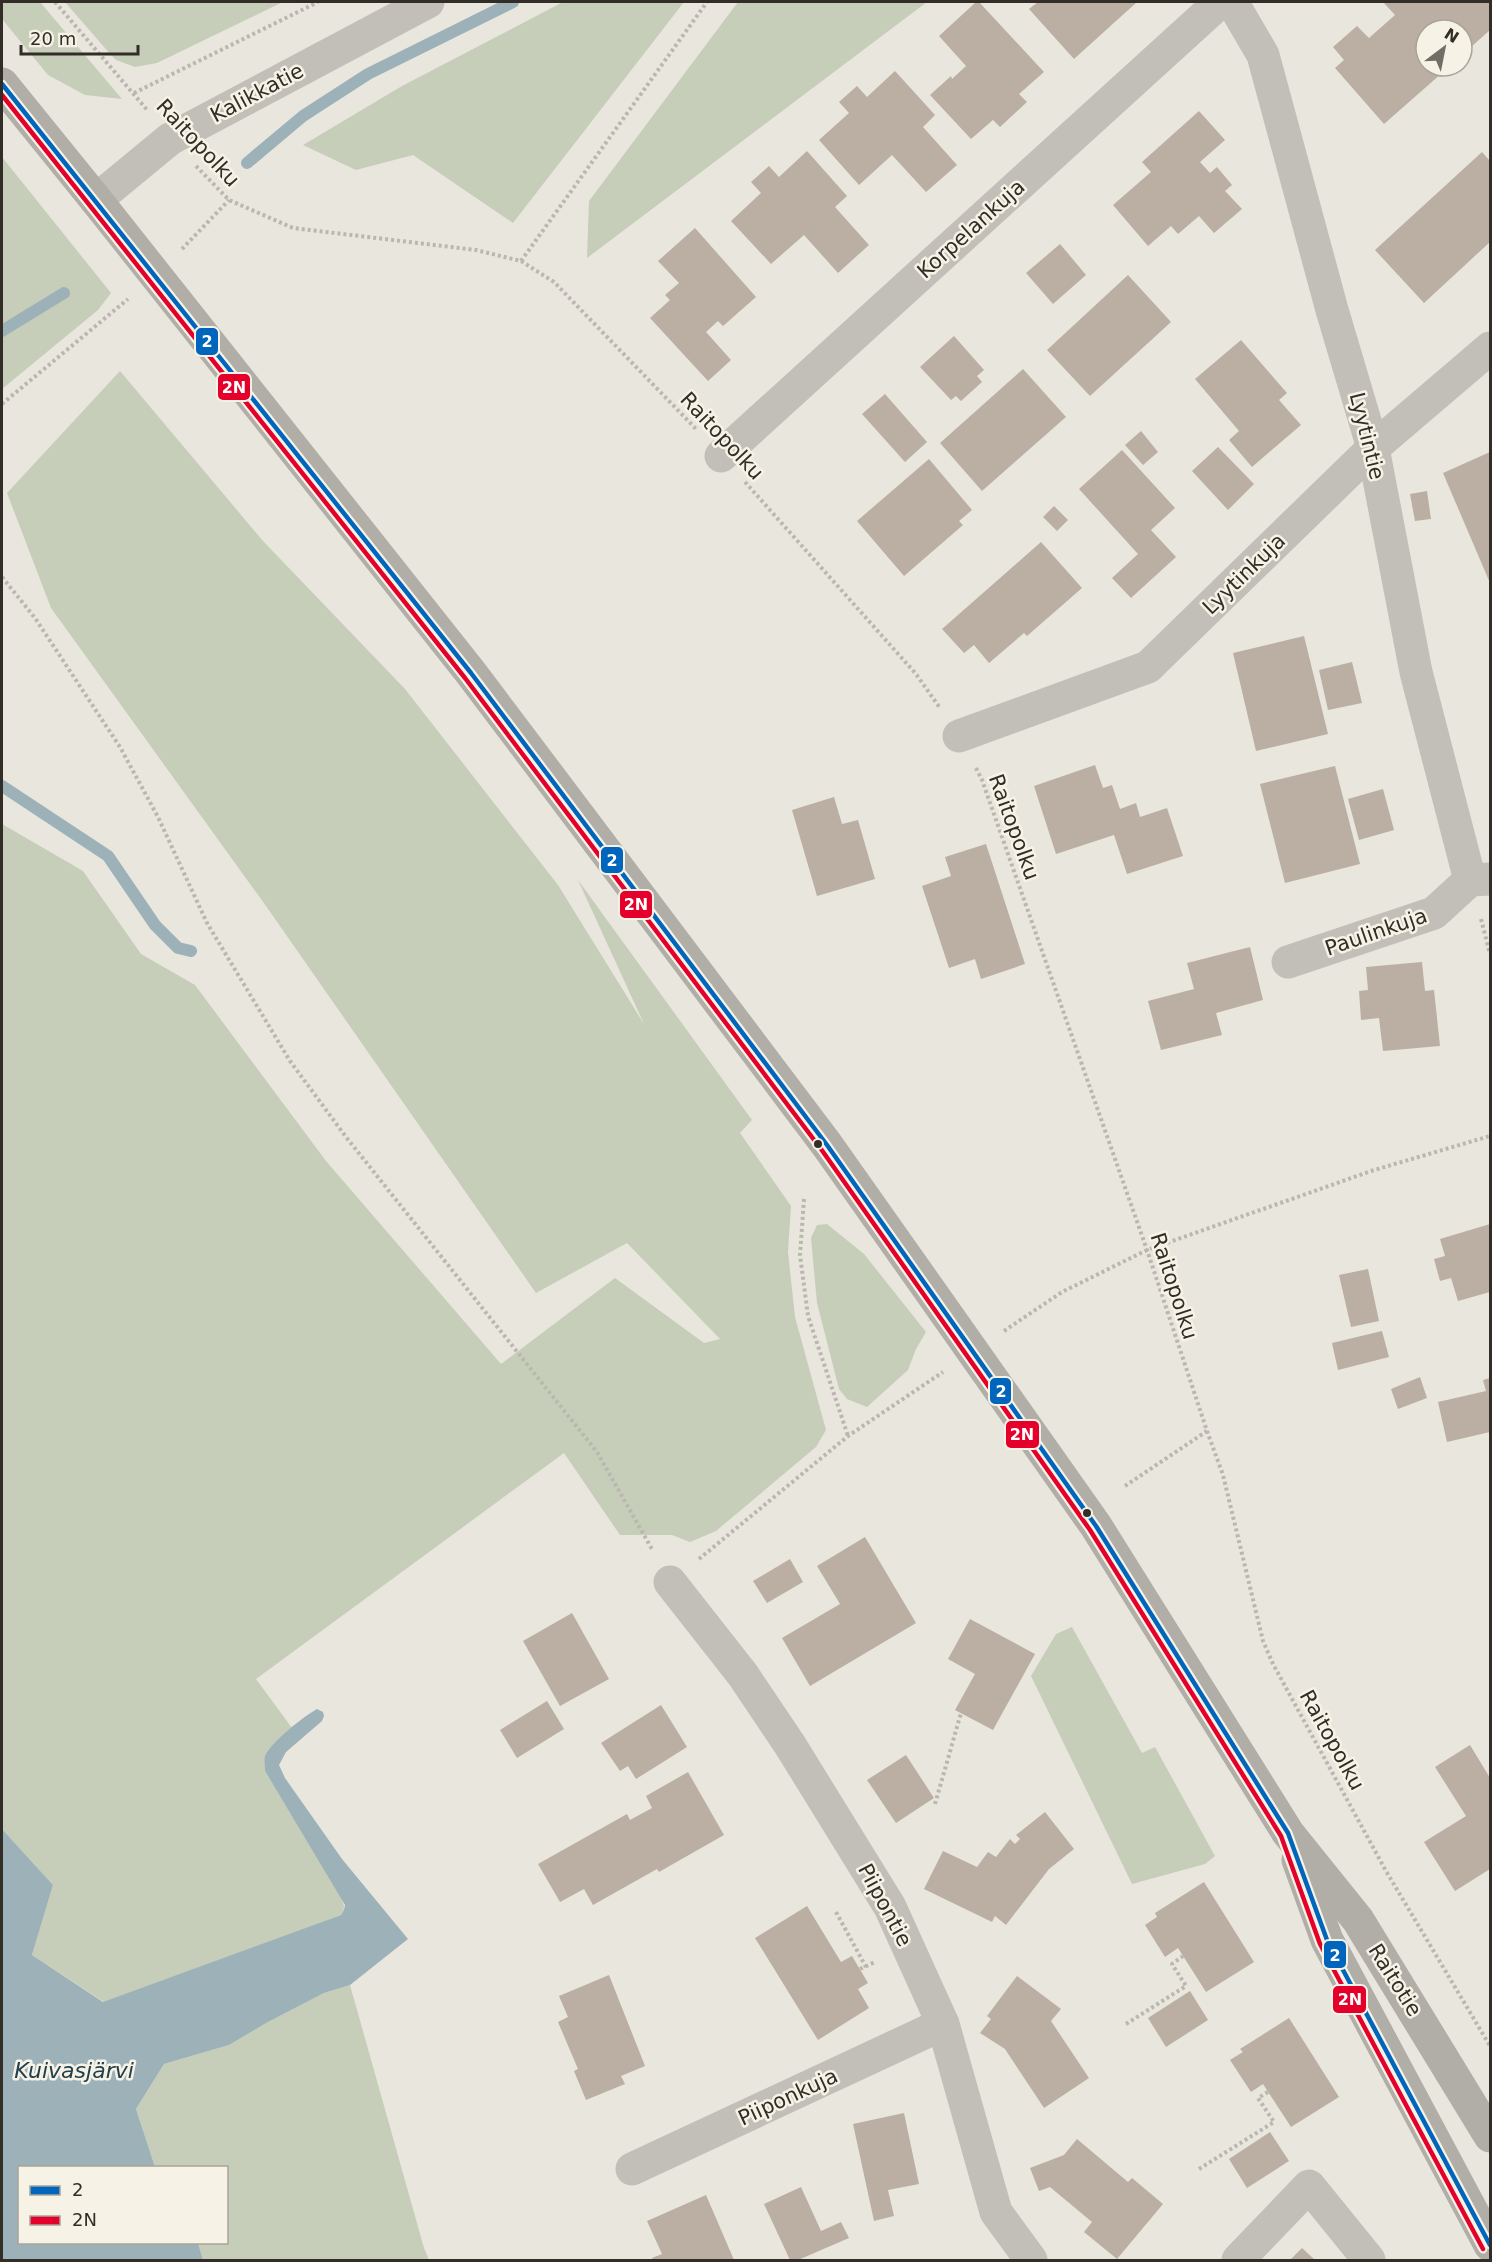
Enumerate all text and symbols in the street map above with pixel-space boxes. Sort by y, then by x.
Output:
scale bar [21,18,138,56]
north arrow [1414,18,1474,78]
text: N [1441,24,1462,47]
text: 20 m [30,28,76,49]
street label: Kalikkatie [206,59,308,127]
street label: Raitopolku [151,94,245,192]
street label: Korpelankuja [912,175,1030,283]
line badge: 2 [195,327,219,356]
text: 2 [201,332,213,351]
line badge: 2N [217,373,251,401]
text: 2N [222,378,246,397]
street label: Raitopolku [675,387,769,485]
street label: Lyytintie [1345,390,1389,482]
street label: Lyytinkuja [1198,529,1290,619]
street label: Raitopolku [984,771,1044,883]
line badge: 2 [600,846,624,874]
text: 2 [606,851,618,870]
line badge: 2N [619,890,653,919]
text: 2N [624,895,648,914]
street label: Paulinkuja [1322,903,1430,961]
unlabelled marker [812,1138,824,1150]
street label: Raitopolku [1145,1230,1203,1342]
line badge: 2 [989,1377,1012,1405]
text: 2 [995,1382,1007,1401]
line badge: 2N [1005,1420,1040,1449]
text: 2N [1010,1425,1034,1444]
unlabelled marker [1081,1507,1093,1519]
street label: Raitopolku [1295,1686,1369,1794]
street label: Piipontie [853,1859,917,1951]
street label: Raitotie [1363,1939,1427,2021]
line badge: 2 [1323,1940,1347,1969]
text: 2 [1329,1946,1341,1965]
line badge: 2N [1332,1985,1367,2014]
text: 2N [1338,1990,1362,2009]
water label: Kuivasjärvi [14,2058,134,2083]
street label: Piiponkuja [734,2064,842,2130]
legend [18,2166,228,2244]
text: 2 [72,2179,83,2200]
text: 2N [72,2209,97,2230]

